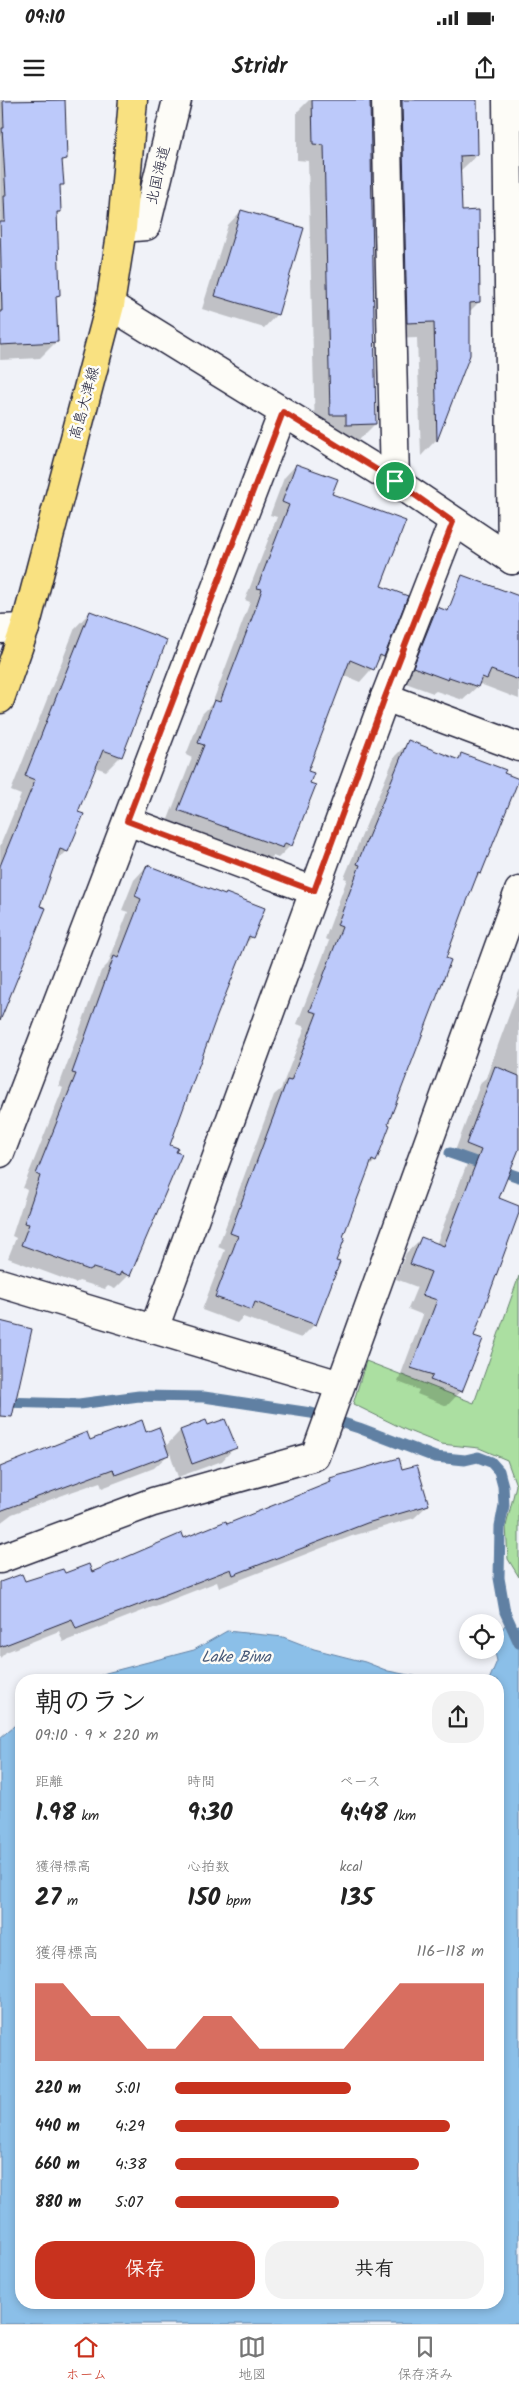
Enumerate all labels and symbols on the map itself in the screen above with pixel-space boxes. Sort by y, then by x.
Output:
street label: 北国海道 [141,143,177,207]
street label: 高島大津線 [64,364,106,443]
pin [374,460,416,502]
water label: Lake Biwa [201,1645,272,1670]

